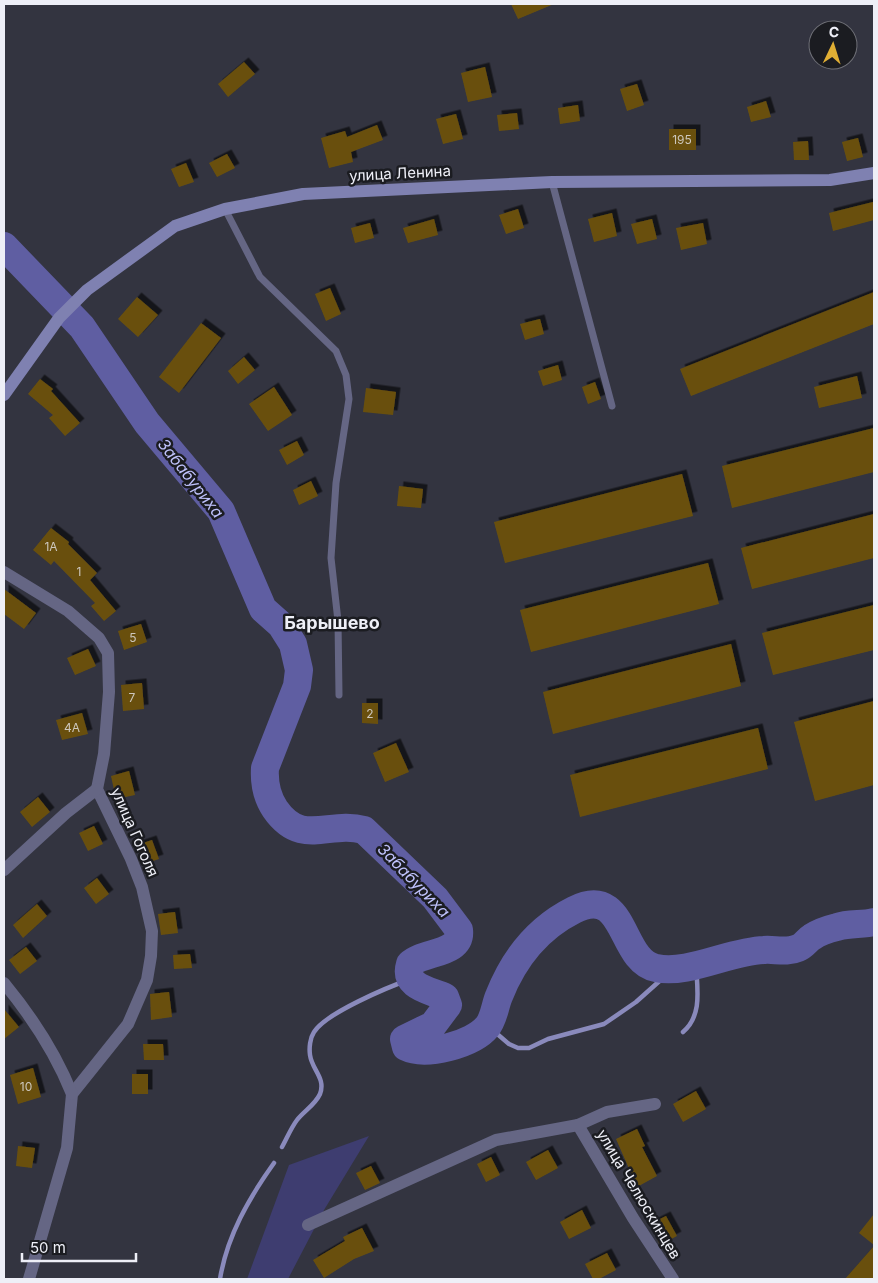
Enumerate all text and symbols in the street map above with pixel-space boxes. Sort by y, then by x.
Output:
north arrow [808,20,858,70]
text: С [828,23,840,40]
house number: 195 [672,132,692,147]
street label: улица Ленина [349,161,451,185]
water label: Забабуриха [154,434,228,522]
house number: 1А [44,539,58,554]
house number: 1 [77,564,81,579]
district label: Барышево [284,612,380,633]
house number: 5 [129,630,137,645]
house number: 7 [129,690,136,705]
house number: 2 [366,706,374,721]
house number: 4А [64,720,80,735]
street label: улица Гоголя [107,784,163,880]
water label: Забабуриха [374,839,454,921]
house number: 10 [20,1079,32,1094]
street label: улица Челюскинцев [593,1126,685,1262]
scale bar [22,1230,136,1262]
text: 50 m [30,1238,66,1257]

